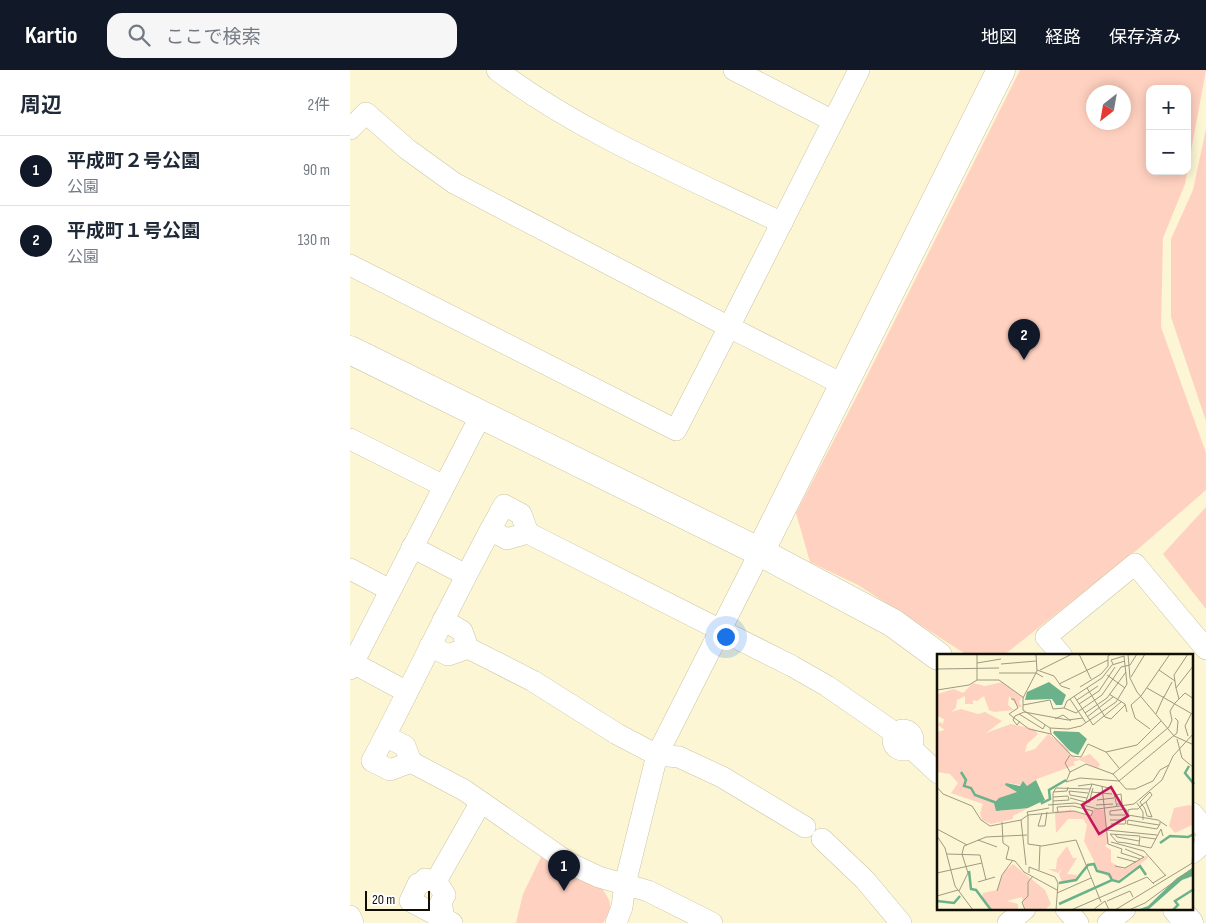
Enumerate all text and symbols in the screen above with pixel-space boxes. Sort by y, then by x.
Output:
search box [107,13,457,58]
text: Kartio [25,21,77,50]
icon: search [125,21,153,49]
text: ここで検索 [165,26,260,49]
text: 地図 [981,27,1017,48]
text: 経路 [1045,27,1081,48]
text: 保存済み [1109,27,1181,48]
north arrow [1086,85,1131,130]
map controls [1146,85,1191,175]
button: + [1146,85,1191,130]
text: 周辺 [20,93,62,118]
text: 2件 [307,96,330,115]
button: − [1146,130,1191,175]
text: 平成町２号公園 [67,150,200,173]
text: 1 [33,161,39,180]
text: 90 m [303,161,330,180]
text: 公園 [67,178,99,197]
text: 平成町１号公園 [67,220,200,243]
text: 2 [32,231,40,250]
text: 130 m [298,231,330,250]
text: 公園 [67,248,99,267]
pin: 2 [1008,319,1040,360]
your location [713,624,739,650]
inset map [937,654,1194,910]
pin: 1 [548,850,580,891]
scale bar [365,888,430,911]
text: 20 m [372,891,395,908]

